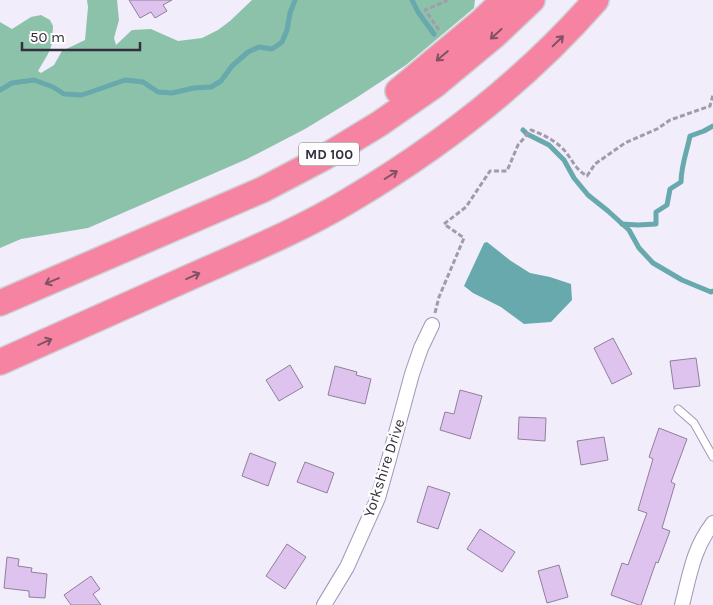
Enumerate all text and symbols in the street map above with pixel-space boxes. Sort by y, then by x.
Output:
scale bar [22,20,140,52]
text: 50 m [30,28,65,46]
one-way arrow [490,28,503,39]
one-way arrow [551,35,563,47]
one-way arrow [436,50,449,61]
road number: MD 100 [299,142,359,166]
one-way arrow [383,170,397,180]
one-way arrow [185,271,200,281]
one-way arrow [45,277,60,287]
one-way arrow [37,336,52,346]
street label: Yorkshire Drive [360,416,408,520]

